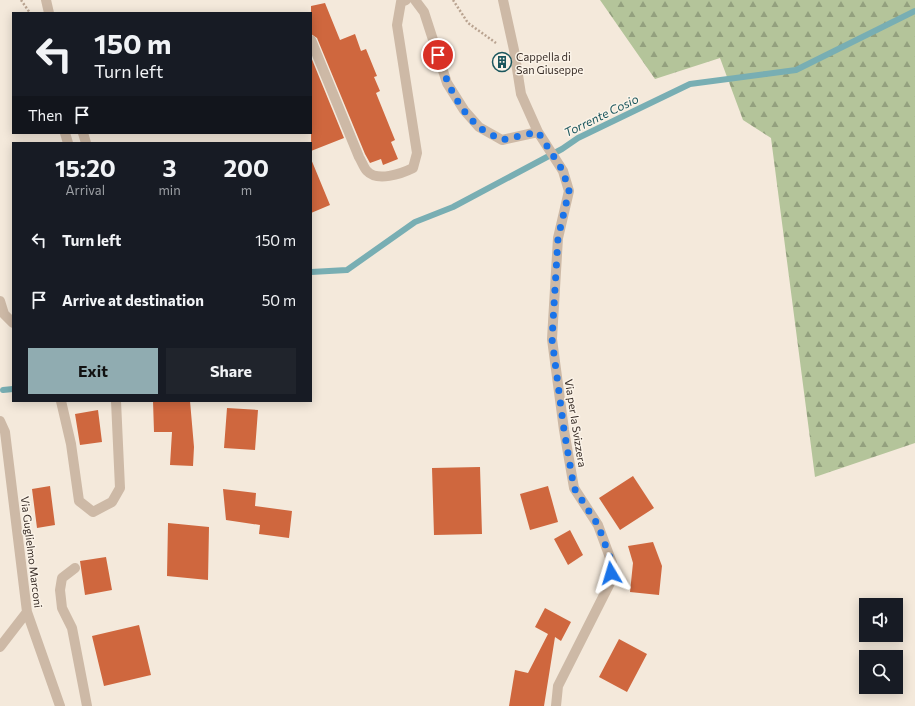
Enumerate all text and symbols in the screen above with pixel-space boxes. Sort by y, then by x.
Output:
text: 150 m [94,26,171,60]
icon: left [28,28,80,80]
pin [421,38,455,72]
icon: arrive [427,44,449,66]
place label: Cappella di San Giuseppe [516,50,583,76]
building icon: Cappella di San Giuseppe [491,51,513,73]
text: Turn left [94,60,163,82]
water label: Torrente Cosio [562,91,640,139]
icon: arrive [71,104,93,126]
text: Then [28,106,63,124]
text: 15:20 [55,153,116,182]
text: 3 [163,153,177,182]
text: 200 [224,153,269,182]
text: Arrival [66,182,105,198]
text: min [159,182,181,198]
text: m [241,182,252,198]
icon: left [28,229,50,251]
text: Turn left [62,231,121,249]
text: 150 m [255,231,296,249]
icon: arrive [28,289,50,311]
text: Arrive at destination [62,291,204,309]
text: 50 m [262,291,296,309]
button: Exit [28,348,158,394]
button: Share [166,348,296,394]
street label: Via per la Svizzera [563,378,589,468]
street label: Via Guglielmo Marconi [19,495,45,609]
position arrow [590,552,632,594]
map controls [859,598,903,694]
button: sound [859,598,903,642]
button: search [859,650,903,694]

